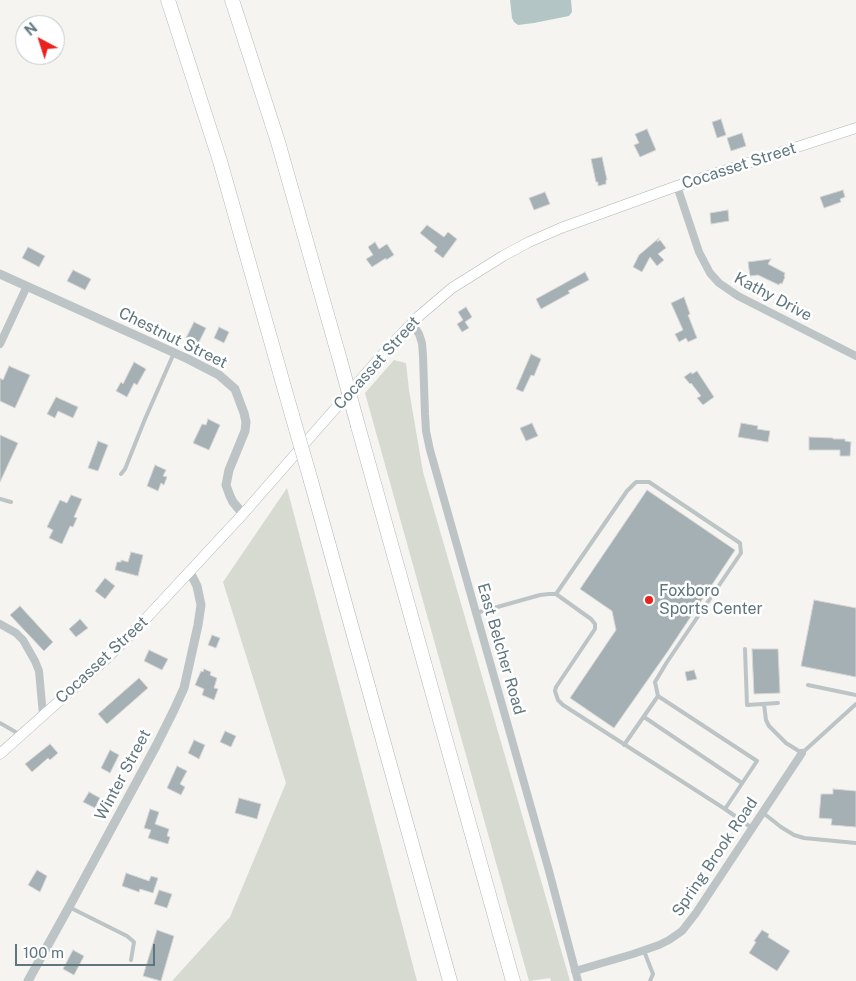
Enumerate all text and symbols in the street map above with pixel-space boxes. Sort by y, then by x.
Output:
north arrow [15,15,65,65]
text: N [22,20,40,39]
street label: Cocasset Street [679,138,799,194]
street label: Kathy Drive [731,269,815,325]
street label: Chestnut Street [115,303,231,373]
street label: Cocasset Street [330,312,424,414]
street label: East Belcher Road [473,581,529,717]
place label: Foxboro Sports Center [659,581,763,619]
marker: Foxboro Sports Center [643,594,655,606]
street label: Cocasset Street [52,612,152,708]
street label: Winter Street [91,726,155,824]
street label: Spring Brook Road [668,794,762,920]
scale bar [18,934,158,966]
text: 100 m [23,944,64,961]

